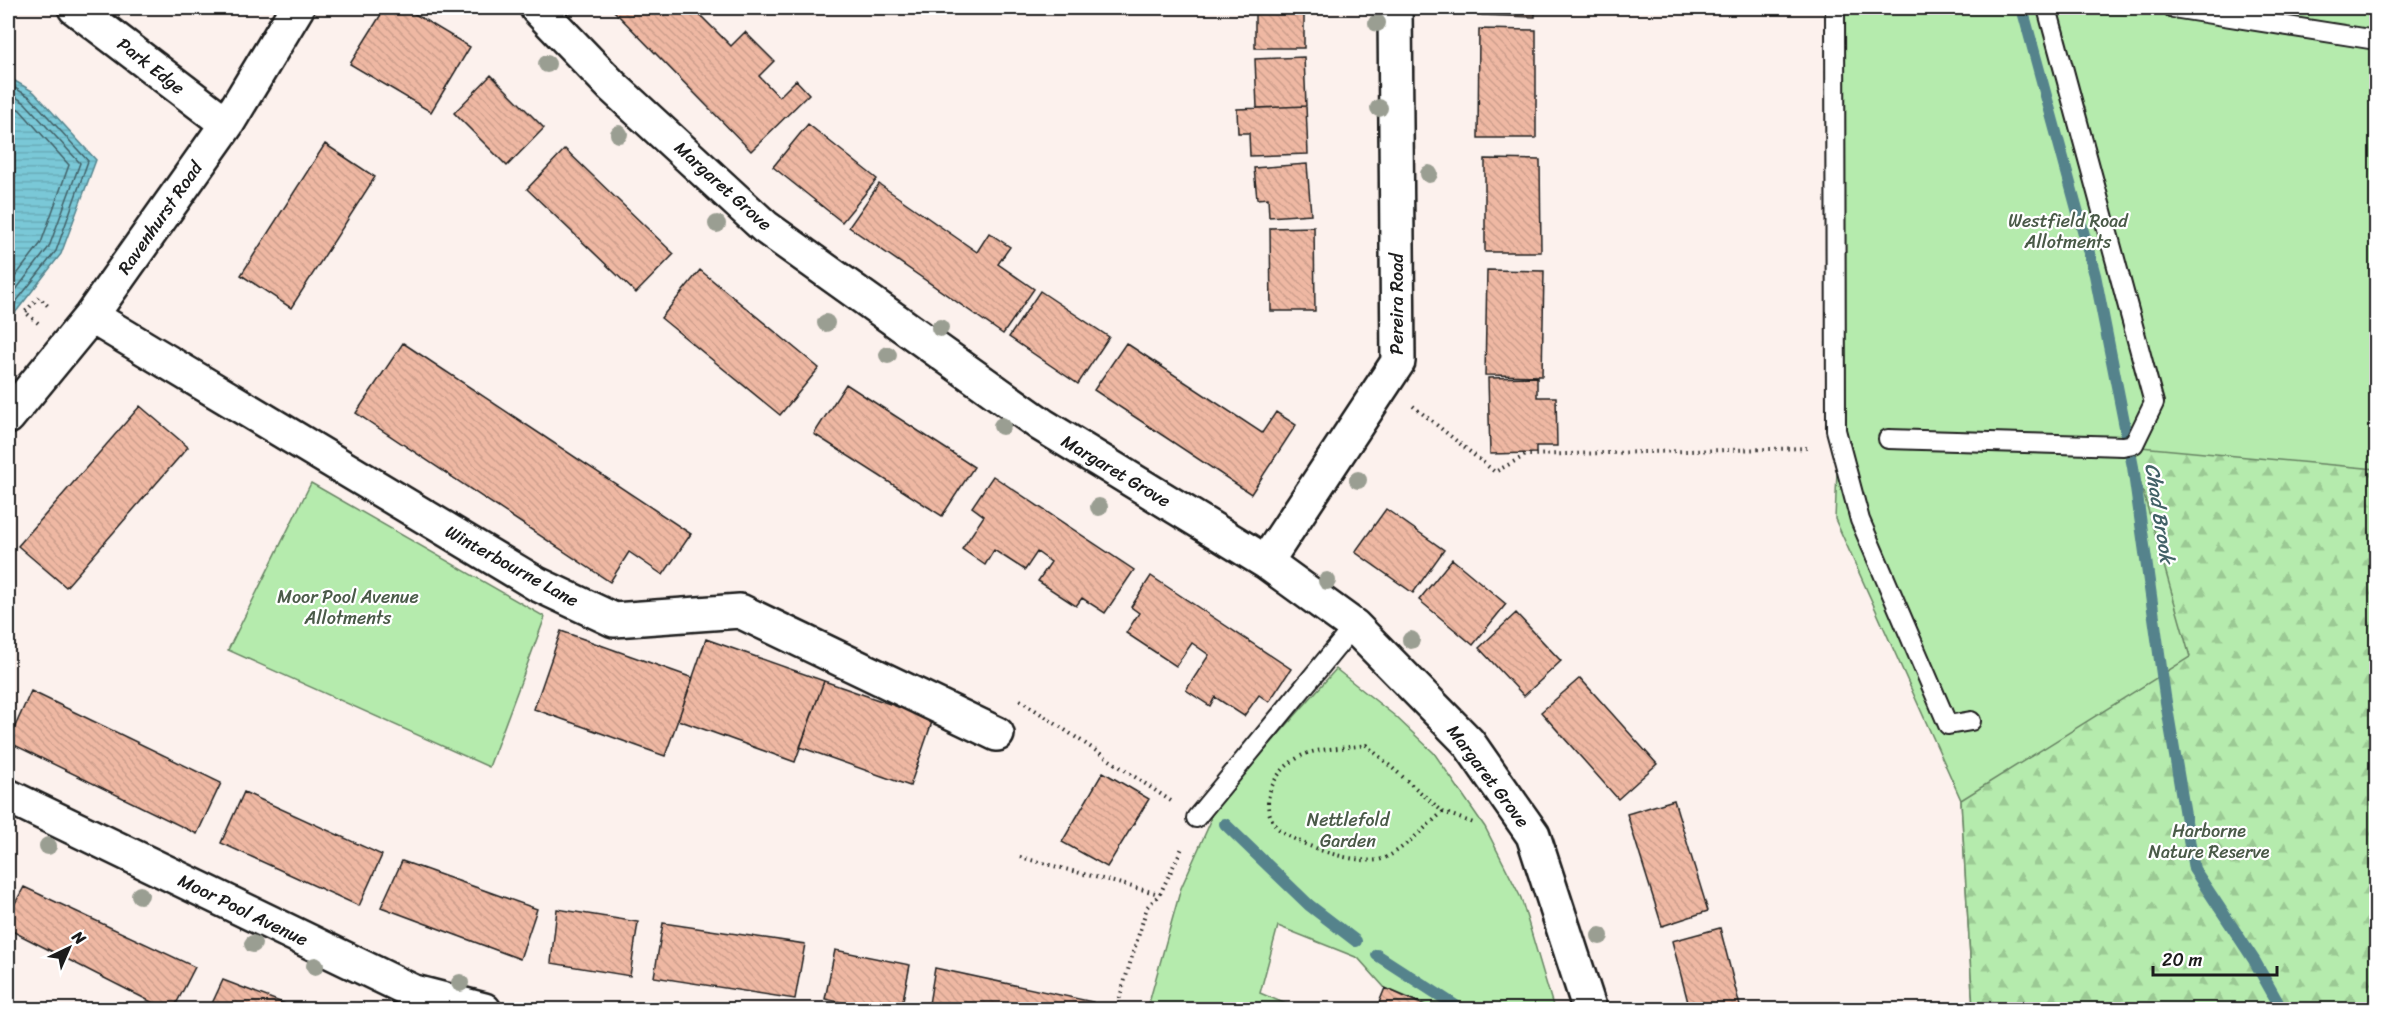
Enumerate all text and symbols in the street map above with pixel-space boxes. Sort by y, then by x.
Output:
street label: Park Edge [110,29,192,103]
street label: Margaret Grove [667,133,779,239]
street label: Ravenhurst Road [109,153,212,281]
park label: Westfield Road Allotments [2008,205,2129,258]
street label: Pereira Road [1381,252,1413,355]
street label: Margaret Grove [1055,426,1177,516]
water label: Chad Brook [2134,461,2185,568]
street label: Winterbourne Lane [439,516,585,616]
park label: Moor Pool Avenue Allotments [277,581,419,634]
street label: Margaret Grove [1438,717,1538,835]
park label: Nettlefold Garden [1307,804,1391,857]
park label: Harborne Nature Reserve [2149,815,2270,868]
street label: Moor Pool Avenue [172,865,314,955]
north arrow [39,918,99,978]
text: N [64,923,94,952]
scale bar [2153,939,2278,977]
text: 20 m [2162,944,2202,976]

